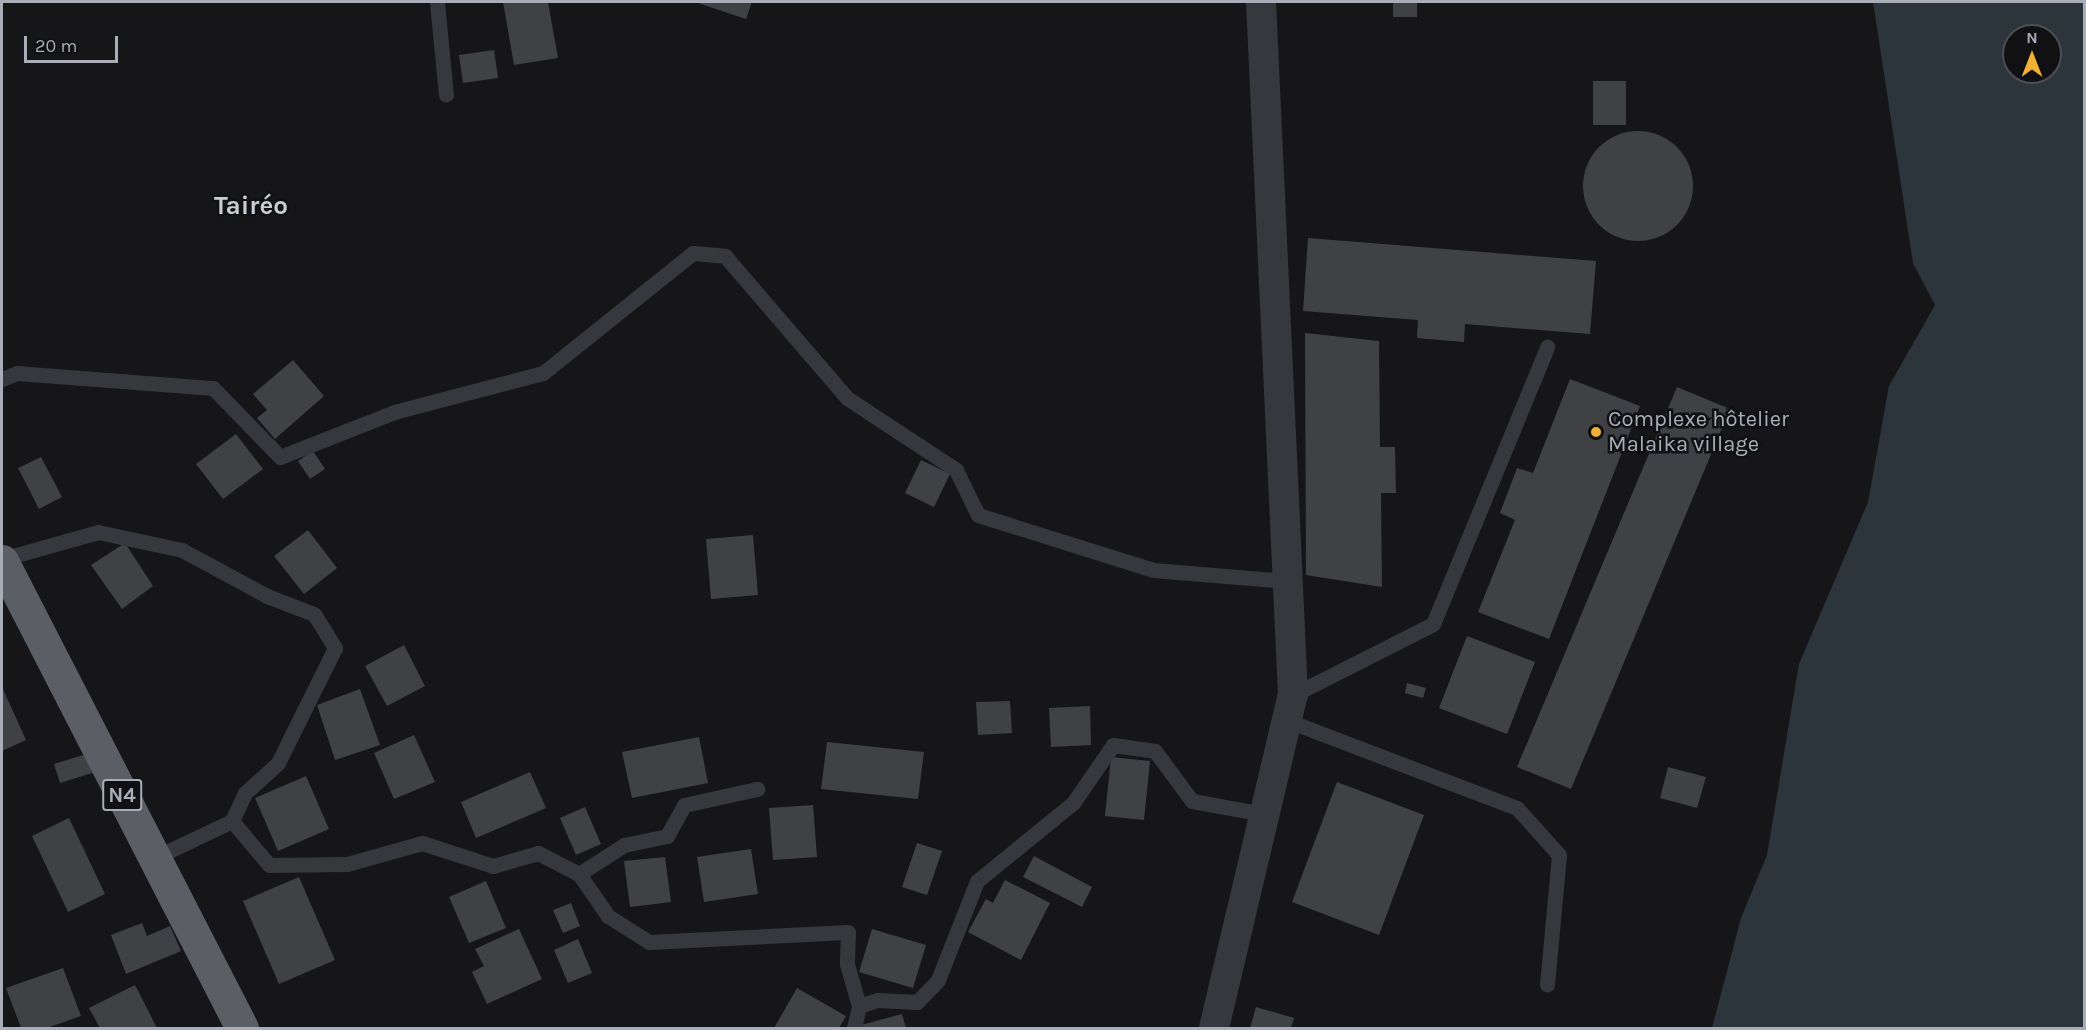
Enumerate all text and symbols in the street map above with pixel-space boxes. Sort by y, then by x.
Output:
scale bar [27,24,122,62]
north arrow [2002,24,2062,84]
text: N [2026,28,2038,47]
text: 20 m [35,35,77,57]
district label: Tairéo [214,190,288,222]
place label: Complexe hôtelier Malaika village [1608,406,1789,458]
marker: Complexe hôtelier Malaika village [1589,425,1603,439]
road number: N4 [101,777,143,813]

